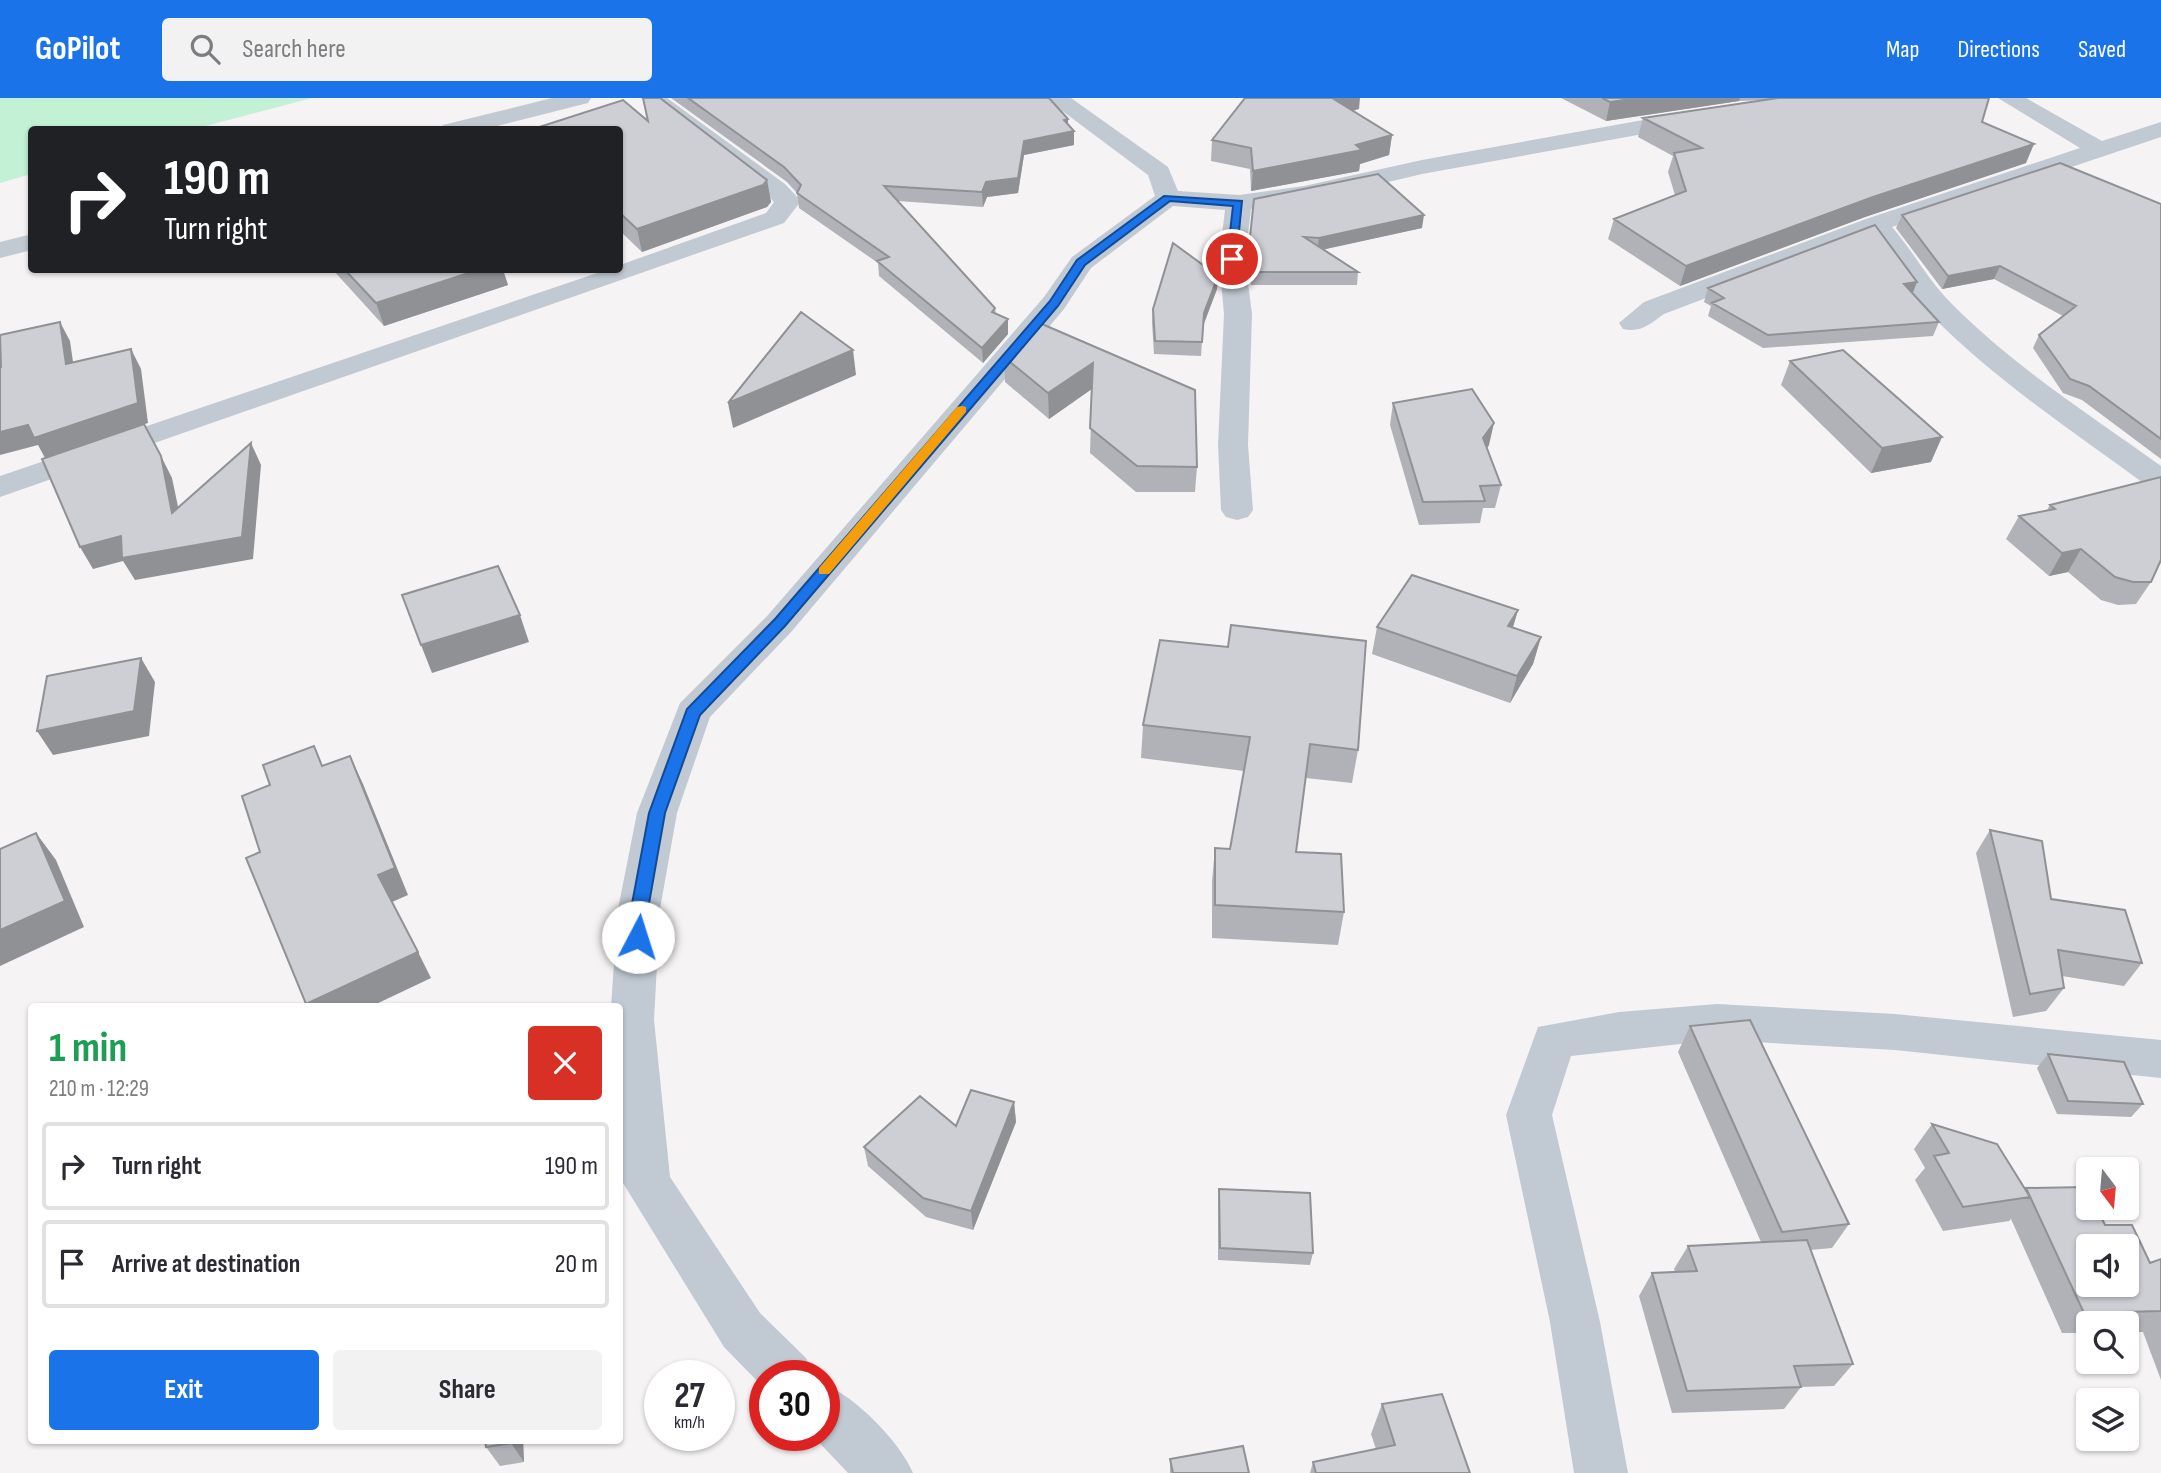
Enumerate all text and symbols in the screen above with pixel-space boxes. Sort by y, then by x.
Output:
search box [162,18,652,81]
text: GoPilot [35,29,120,69]
icon: search [186,30,224,68]
text: Search here [242,34,346,65]
text: Map [1886,35,1919,64]
text: Directions [1957,35,2040,64]
text: Saved [2078,35,2126,64]
text: 190 m [164,150,270,209]
icon: right [49,154,140,245]
text: Turn right [164,210,268,249]
pin [1202,229,1262,289]
icon: arrive [1213,240,1251,278]
position arrow [601,900,675,974]
text: 1 min [49,1023,127,1074]
button: close [528,1026,602,1100]
text: 210 m · 12:29 [49,1075,149,1103]
icon: right [53,1147,91,1185]
text: Turn right [112,1151,201,1182]
text: 190 m [545,1151,598,1182]
north arrow [2076,1157,2138,1220]
map controls [2076,1157,2139,1451]
button: sound [2076,1234,2139,1297]
icon: arrive [53,1245,91,1283]
text: Arrive at destination [112,1249,300,1280]
text: 20 m [555,1249,598,1280]
button: search [2076,1311,2139,1374]
button: Exit [49,1350,319,1430]
button: Share [333,1350,602,1430]
speed limit sign: 30 [749,1360,840,1451]
text: 27 [674,1375,705,1418]
button: layers [2076,1388,2139,1451]
text: km/h [674,1412,705,1433]

